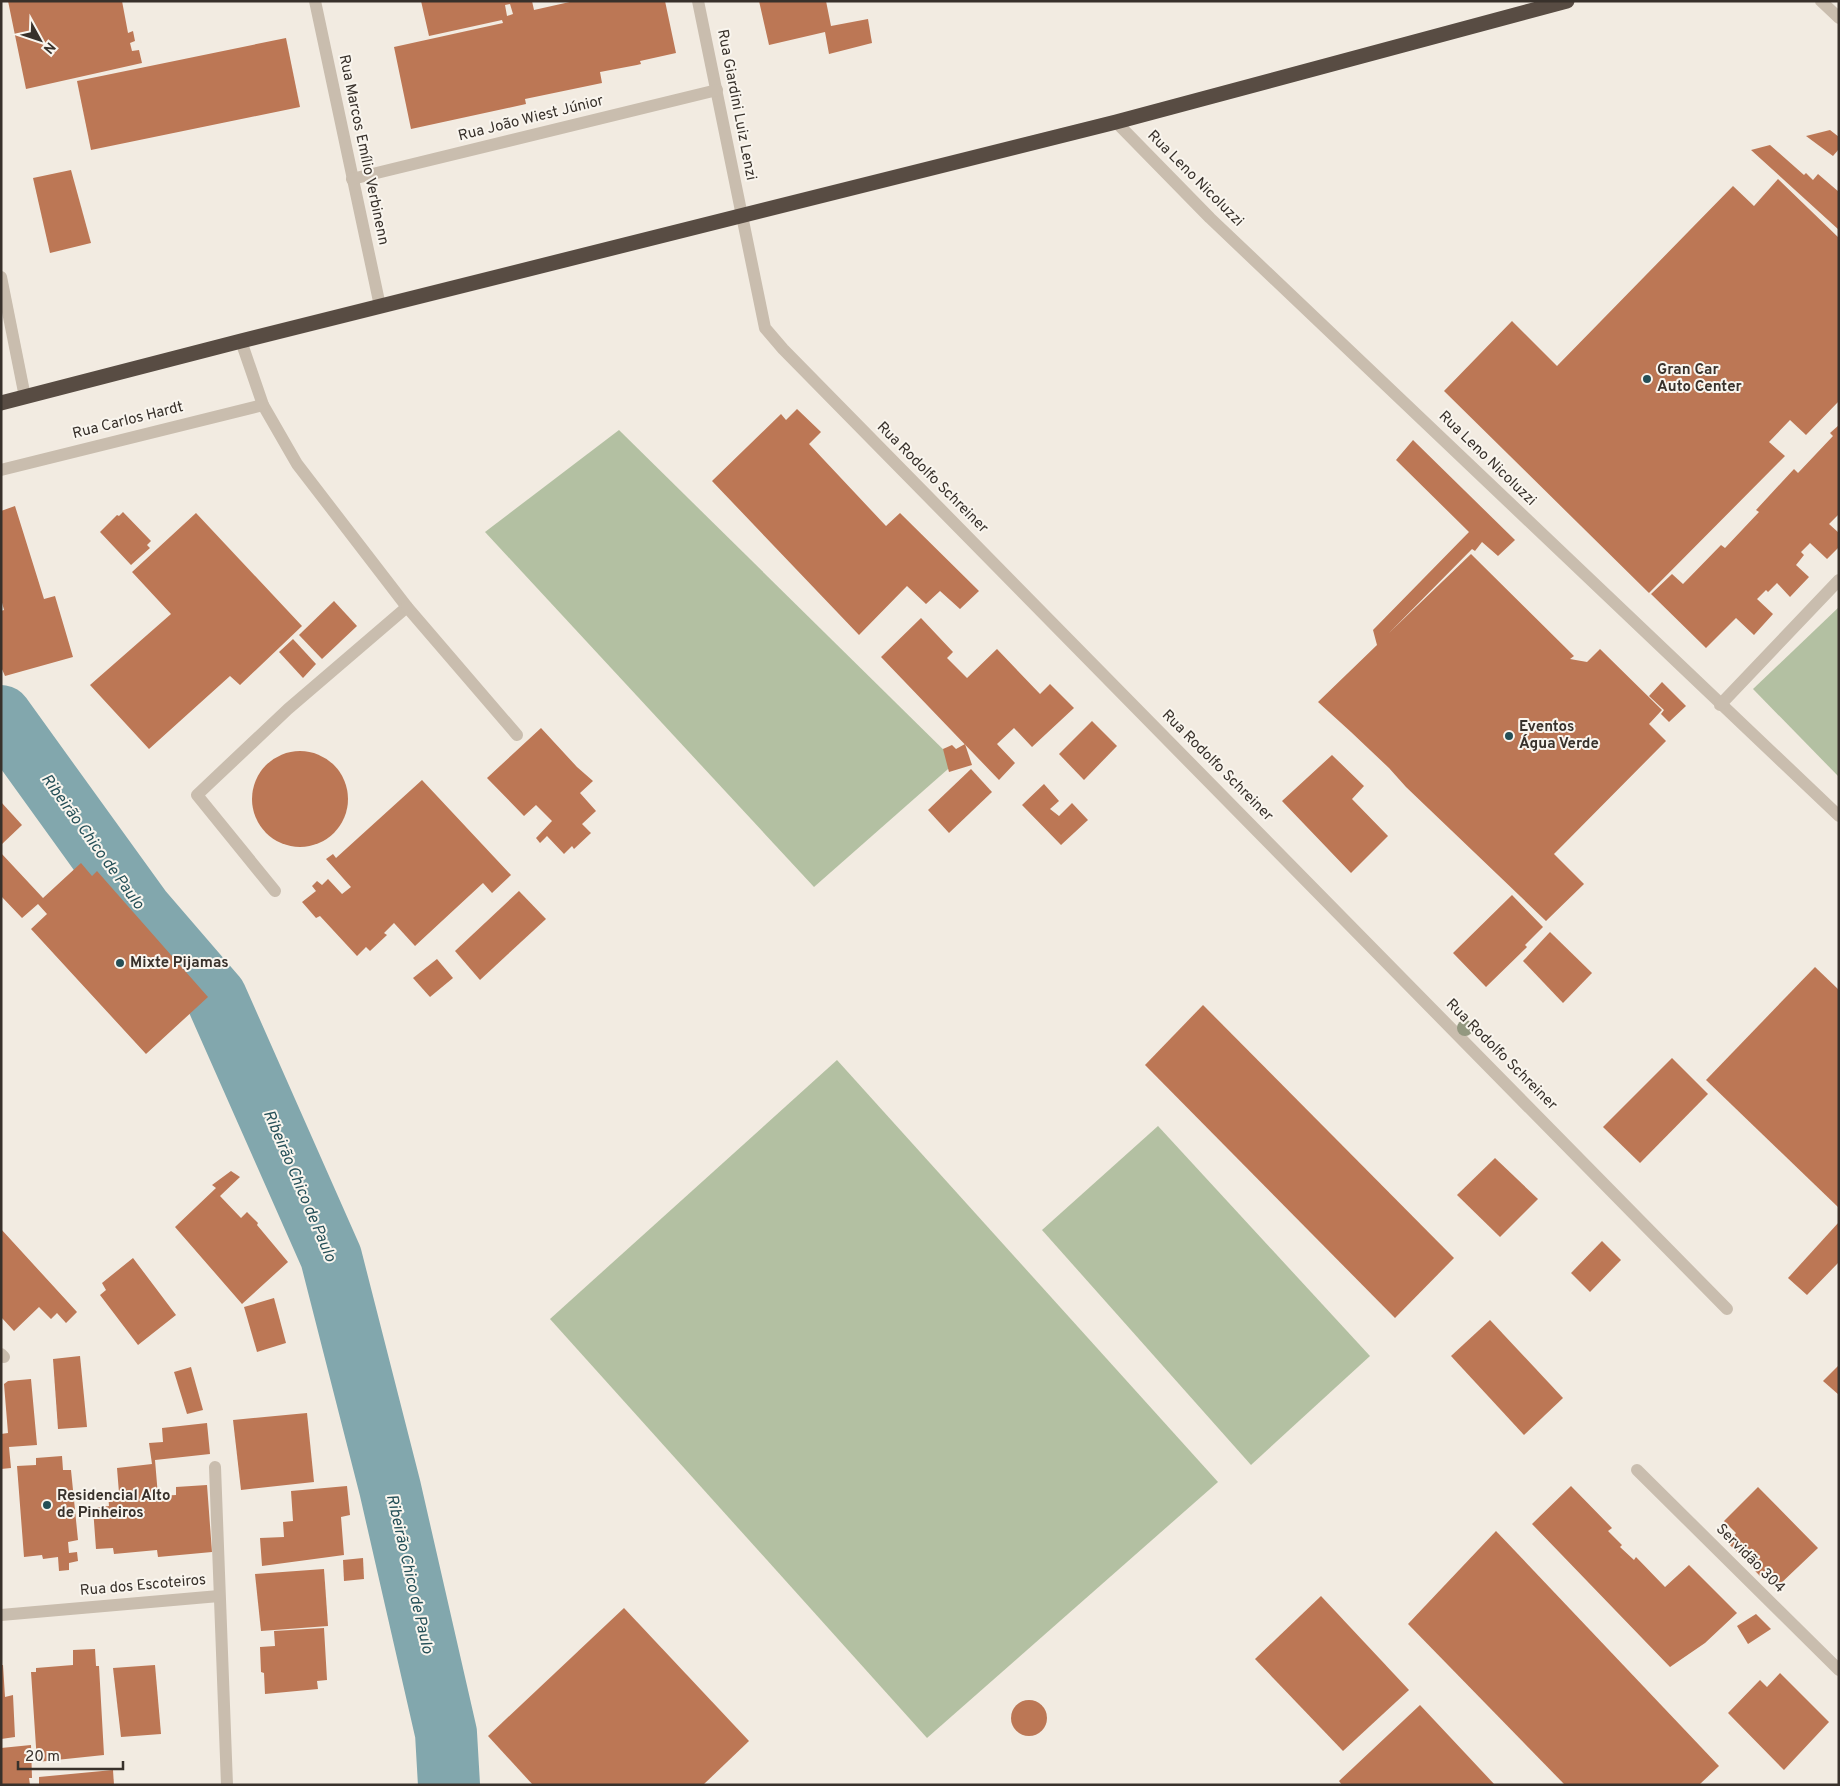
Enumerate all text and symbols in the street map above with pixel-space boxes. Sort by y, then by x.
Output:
north arrow [15,15,65,65]
street label: Rua Giardini Luiz Lenzi [712,28,760,182]
text: N [39,38,59,57]
street label: Rua Marcos Emílio Verbinenn [334,53,392,247]
street label: Rua João Wiest Júnior [456,92,606,146]
street label: Rua Leno Nicoluzzi [1143,127,1247,231]
place label: Gran Car Auto Center [1657,361,1743,397]
marker: Gran Car Auto Center [1641,373,1653,385]
street label: Rua Carlos Hardt [71,398,185,444]
street label: Rua Leno Nicoluzzi [1434,407,1540,511]
street label: Rua Rodolfo Schreiner [872,418,992,538]
street label: Rua Rodolfo Schreiner [1157,706,1277,826]
place label: Eventos Água Verde [1519,718,1599,754]
marker: Eventos Água Verde [1503,730,1515,742]
water label: Ribeirão Chico de Paulo [36,770,148,914]
place label: Mixte Pijamas [130,954,229,973]
marker: Mixte Pijamas [114,957,126,969]
street label: Rua Rodolfo Schreiner [1441,995,1561,1115]
water label: Ribeirão Chico de Paulo [258,1107,340,1265]
place label: Residencial Alto de Pinheiros [57,1487,170,1523]
water label: Ribeirão Chico de Paulo [381,1492,437,1656]
marker: Residencial Alto de Pinheiros [41,1499,53,1511]
street label: Servidão 304 [1711,1520,1789,1598]
street label: Rua dos Escoteiros [79,1571,207,1601]
scale bar [18,1738,122,1770]
text: 20 m [25,1748,60,1767]

